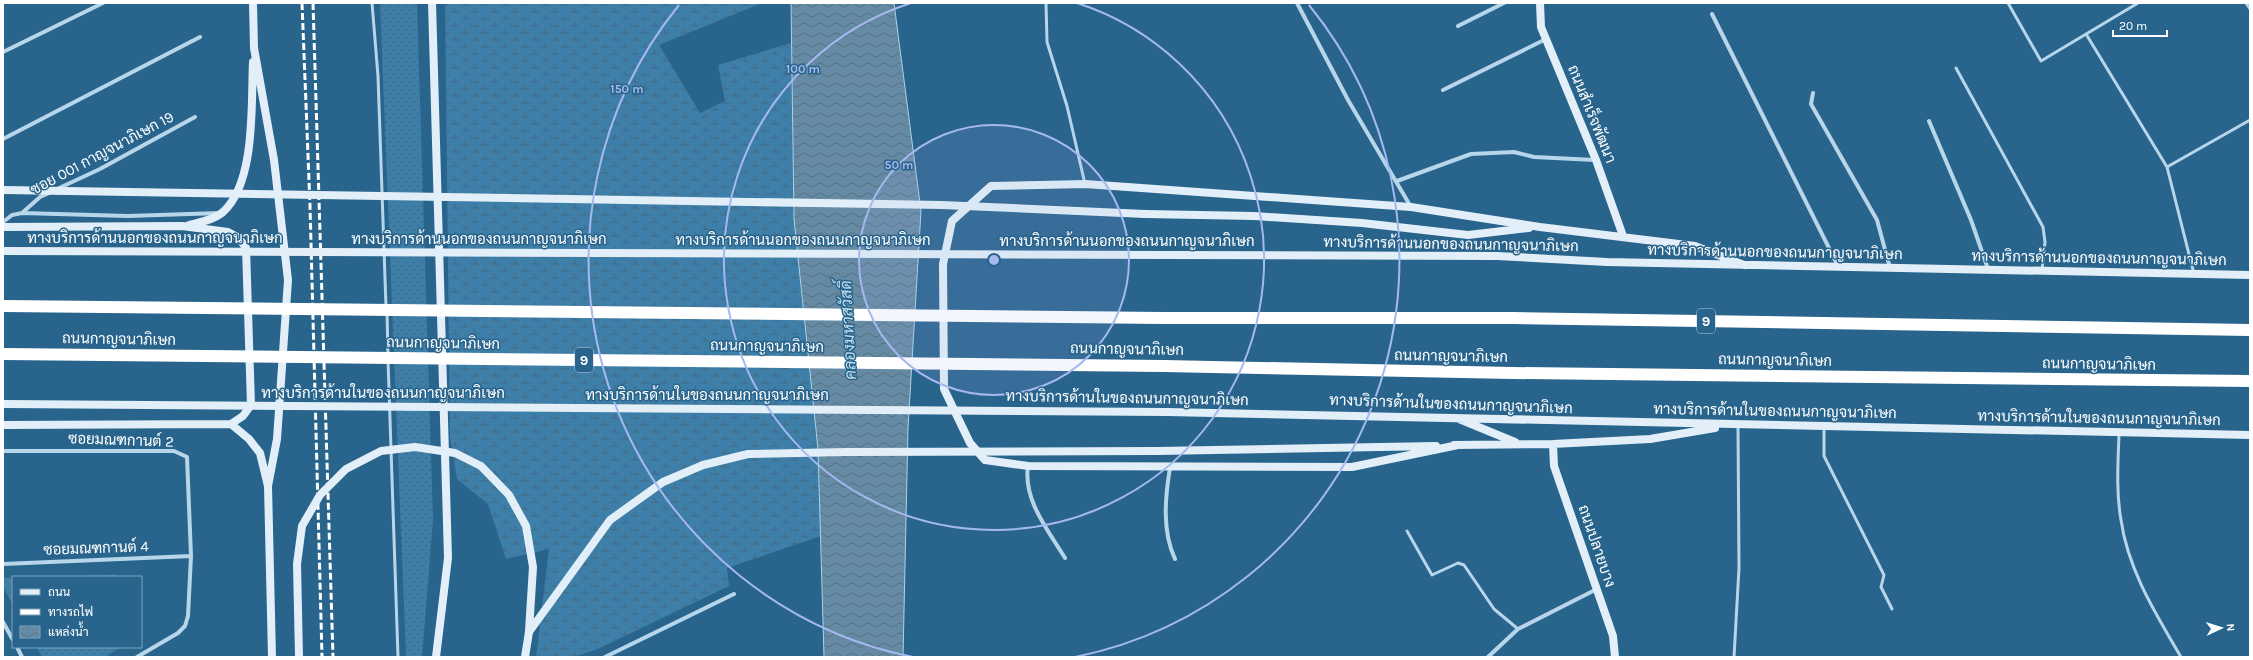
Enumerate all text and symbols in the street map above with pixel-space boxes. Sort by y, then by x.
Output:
scale bar [2113,12,2167,38]
text: 20 m [2119,19,2147,33]
text: 100 m [786,62,820,76]
street label: ถนนสำเร็จพัฒนา [1564,62,1622,166]
text: 150 m [610,82,644,96]
street label: ซอย 001 กาญจนาภิเษก 19 [27,108,177,198]
text: 50 m [885,158,914,172]
street label: ทางบริการด้านนอกของถนนกาญจนาภิเษก [27,228,283,247]
street label: ทางบริการด้านนอกของถนนกาญจนาภิเษก [351,229,607,248]
street label: ทางบริการด้านนอกของถนนกาญจนาภิเษก [675,230,931,249]
street label: ทางบริการด้านนอกของถนนกาญจนาภิเษก [999,231,1255,250]
street label: ทางบริการด้านนอกของถนนกาญจนาภิเษก [1323,232,1579,255]
street label: ทางบริการด้านนอกของถนนกาญจนาภิเษก [1647,240,1903,263]
street label: ทางบริการด้านนอกของถนนกาญจนาภิเษก [1971,246,2227,269]
centre of rings [987,253,1001,267]
water label: คลองมหาสวัสดิ์ [831,277,860,380]
road number: 9 [1697,309,1715,333]
street label: ถนนกาญจนาภิเษก [62,329,176,349]
street label: ถนนกาญจนาภิเษก [386,333,500,353]
street label: ถนนกาญจนาภิเษก [710,336,824,356]
street label: ถนนกาญจนาภิเษก [1070,339,1184,359]
street label: ถนนกาญจนาภิเษก [1394,346,1508,366]
road number: 9 [575,348,593,372]
street label: ถนนกาญจนาภิเษก [1718,350,1832,370]
street label: ถนนกาญจนาภิเษก [2042,354,2156,374]
street label: ทางบริการด้านในของถนนกาญจนาภิเษก [261,383,505,402]
street label: ทางบริการด้านในของถนนกาญจนาภิเษก [585,385,829,404]
street label: ทางบริการด้านในของถนนกาญจนาภิเษก [1005,386,1249,409]
street label: ทางบริการด้านในของถนนกาญจนาภิเษก [1329,390,1573,417]
street label: ทางบริการด้านในของถนนกาญจนาภิเษก [1653,399,1897,422]
street label: ทางบริการด้านในของถนนกาญจนาภิเษก [1977,406,2221,429]
street label: ซอยมณฑกานต์ 2 [68,428,174,451]
street label: ถนนปลายบาง [1574,502,1620,590]
street label: ซอยมณฑกานต์ 4 [43,536,150,559]
legend [12,576,142,648]
text: ถนน [48,585,71,599]
text: ทางรถไฟ [48,604,93,619]
north arrow [2201,608,2241,648]
text: แหล่งน้ำ [48,621,88,639]
text: N [2224,623,2237,632]

